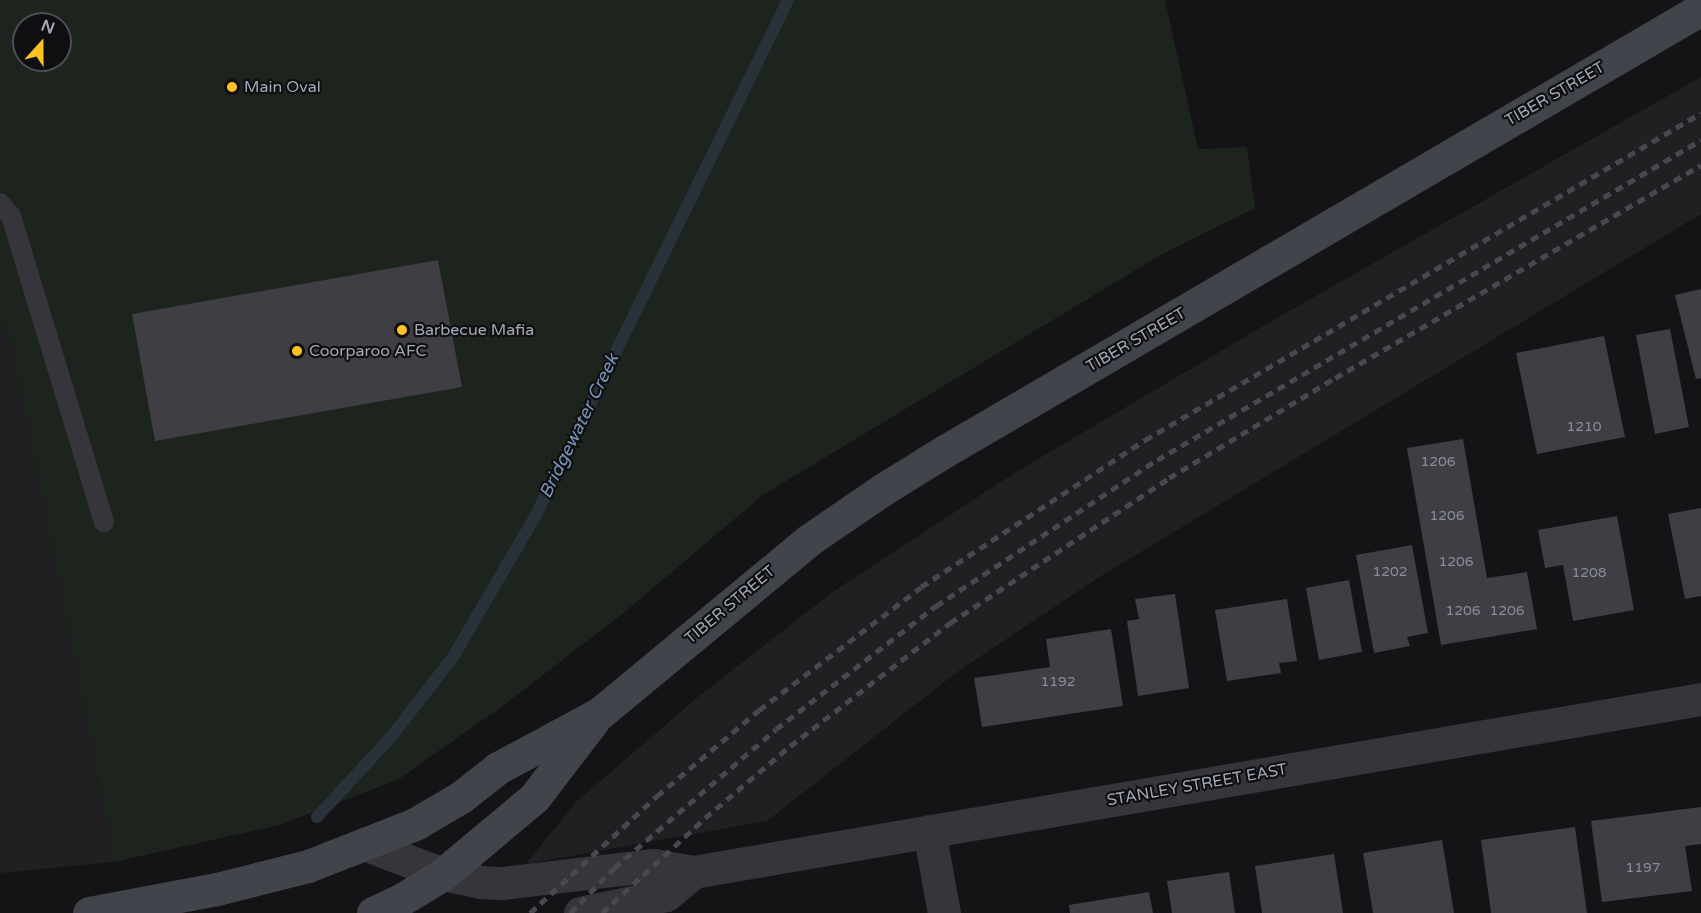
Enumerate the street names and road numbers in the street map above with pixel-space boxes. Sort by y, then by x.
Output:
street label: TIBER STREET [1502,58,1608,130]
street label: TIBER STREET [1083,304,1189,376]
street label: TIBER STREET [681,562,779,648]
street label: STANLEY STREET EAST [1105,760,1289,810]

